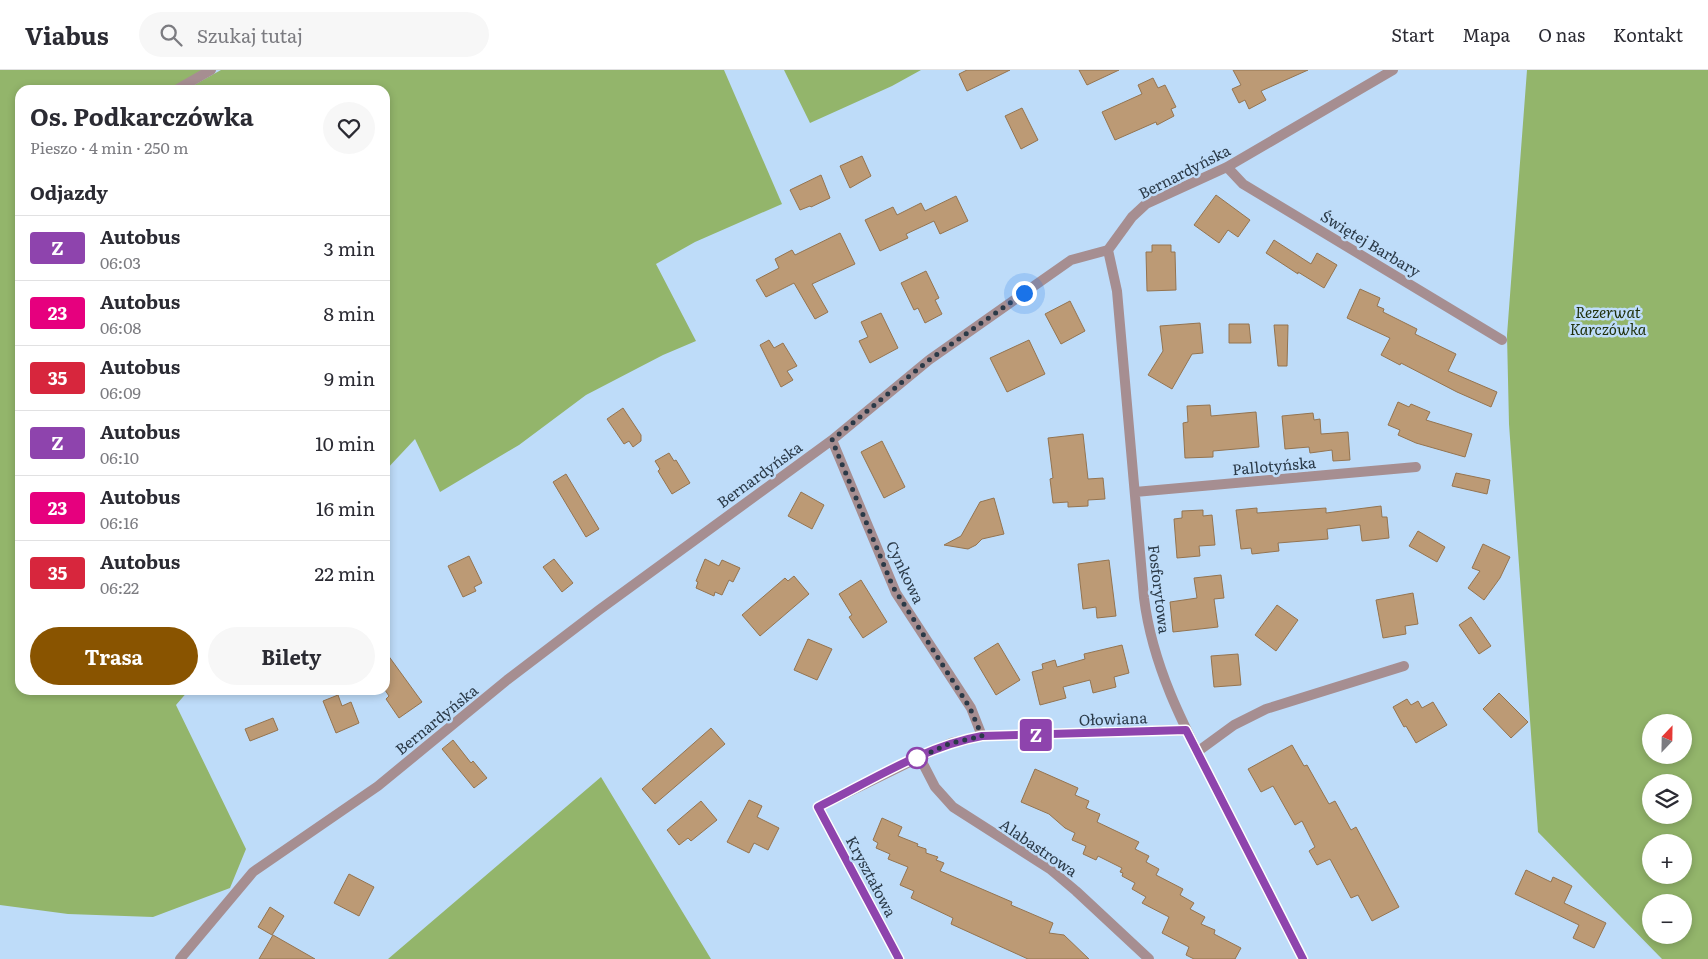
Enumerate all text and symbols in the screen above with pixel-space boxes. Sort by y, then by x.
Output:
search box [139,12,489,57]
text: Viabus [25,17,109,52]
icon: search [157,21,185,49]
text: Szukaj tutaj [197,21,303,49]
text: Start [1391,21,1434,48]
text: Mapa [1462,21,1510,48]
text: O nas [1538,21,1585,48]
text: Kontakt [1613,21,1683,48]
text: Os. Podkarczówka [30,98,254,133]
button: heart [323,102,375,154]
text: Pieszo · 4 min · 250 m [30,135,188,159]
street label: Bernardyńska [1134,138,1235,204]
text: Odjazdy [30,178,108,206]
street label: Świętej Barbary [1317,204,1426,282]
text: Autobus [100,222,180,250]
text: Z [51,234,64,261]
text: 3 min [324,234,375,262]
text: 06:03 [100,250,141,274]
your location [1012,281,1037,306]
text: Autobus [100,287,180,315]
text: 23 [48,299,67,326]
text: 8 min [323,299,375,327]
park label: Rezerwat Karczówka [1570,300,1647,340]
text: 06:08 [100,315,141,339]
text: Autobus [100,352,180,380]
text: 35 [48,364,67,391]
text: 9 min [324,364,375,392]
text: 06:09 [100,380,141,404]
text: Autobus [100,417,180,445]
text: Z [51,429,64,456]
text: 10 min [315,429,375,457]
street label: Bernardyńska [712,435,807,513]
text: 06:10 [100,445,139,469]
street label: Pallotyńska [1231,450,1318,480]
text: Autobus [100,482,180,510]
text: 23 [48,494,67,521]
text: 16 min [316,494,375,522]
text: 06:16 [100,510,138,534]
street label: Cynkowa [881,537,931,608]
street label: Fosforytowa [1143,543,1177,636]
text: Autobus [100,547,180,575]
text: 35 [48,559,67,586]
text: 22 min [315,559,375,587]
text: 06:22 [100,575,139,599]
button: Trasa [30,627,198,685]
button: Bilety [208,627,375,685]
street label: Bernardyńska [390,678,483,760]
street label: Ołowiana [1078,705,1149,731]
north arrow [1642,714,1692,764]
map controls [1642,714,1692,944]
line badge: Z [1020,719,1052,751]
text: Z [1030,721,1042,748]
unlabelled marker [906,747,928,769]
button: layers [1642,774,1692,824]
street label: Alabastrowa [995,812,1083,882]
street label: Kryształowa [841,831,903,921]
button: + [1642,834,1692,884]
button: − [1642,894,1692,944]

